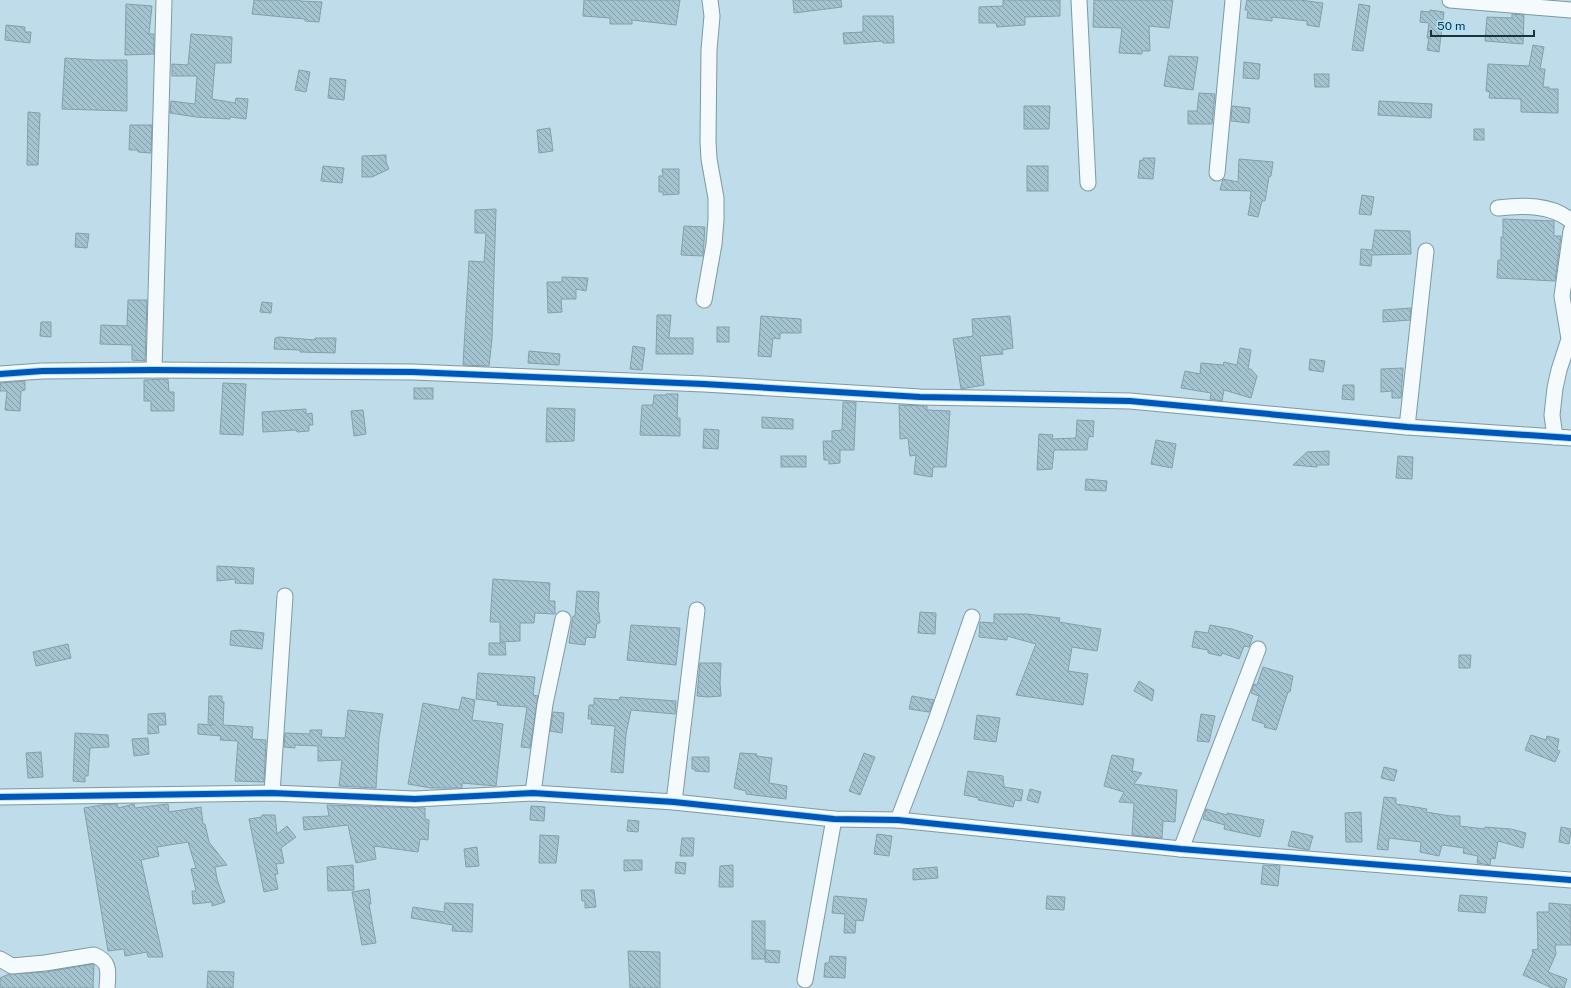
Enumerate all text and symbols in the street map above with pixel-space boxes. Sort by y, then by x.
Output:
scale bar [1431,12,1534,38]
text: 50 m [1437,19,1465,33]

